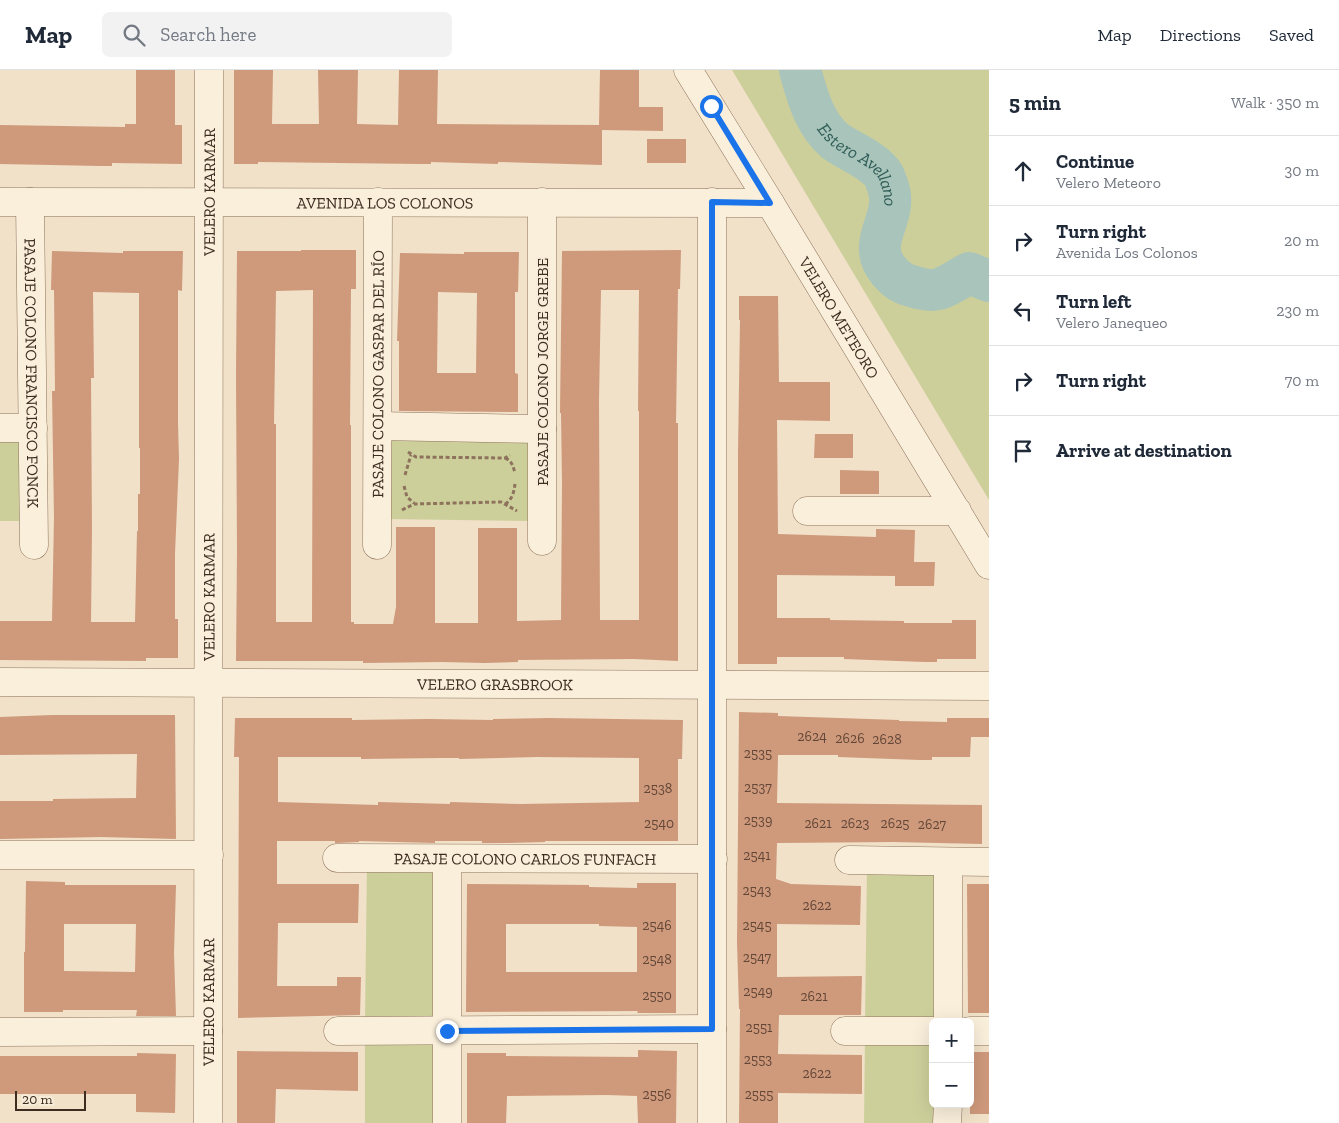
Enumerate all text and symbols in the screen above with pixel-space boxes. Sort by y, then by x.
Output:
search box [102,12,452,57]
text: Map [25,20,72,49]
icon: search [120,21,148,49]
text: Search here [160,23,257,46]
text: Map [1097,24,1132,46]
text: Directions [1160,24,1241,46]
text: Saved [1269,24,1314,46]
text: 5 min [1009,90,1061,115]
text: Walk · 350 m [1231,93,1319,112]
route start [700,95,723,118]
water label: Estero Avellano [812,119,901,207]
street label: VELERO KARMAR [200,128,219,257]
text: Continue [1056,150,1134,173]
icon: ahead [1009,157,1037,185]
text: 30 m [1285,161,1319,180]
text: Velero Meteoro [1056,173,1161,192]
street label: AVENIDA LOS COLONOS [297,193,473,213]
text: Turn right [1056,220,1146,243]
icon: right [1009,227,1037,255]
text: 20 m [1284,231,1319,250]
street label: PASAJE COLONO FRANCISCO FONCK [20,238,43,509]
text: Avenida Los Colonos [1056,243,1198,262]
street label: PASAJE COLONO GASPAR DEL RÍO [368,250,388,498]
street label: VELERO METEORO [794,253,883,382]
street label: PASAJE COLONO JORGE GREBE [533,258,552,486]
text: Turn left [1056,290,1131,313]
icon: left [1009,297,1037,325]
text: 230 m [1276,301,1319,320]
text: Velero Janequeo [1056,313,1167,332]
icon: right [1009,367,1037,395]
text: Turn right [1056,369,1146,392]
text: 70 m [1285,371,1319,390]
icon: arrive [1009,437,1037,465]
text: Arrive at destination [1056,439,1232,462]
street label: VELERO KARMAR [199,533,219,662]
street label: VELERO GRASBROOK [416,675,574,694]
house number: 2624 [797,728,827,745]
house number: 2626 [835,730,865,747]
house number: 2628 [872,731,902,748]
house number: 2535 [744,745,772,762]
house number: 2537 [744,779,772,796]
house number: 2538 [644,780,672,797]
house number: 2539 [744,812,772,829]
house number: 2540 [644,815,674,832]
house number: 2621 [804,815,832,832]
house number: 2623 [841,815,870,832]
house number: 2625 [880,815,910,832]
house number: 2627 [918,816,947,833]
house number: 2541 [743,847,771,864]
street label: PASAJE COLONO CARLOS FUNFACH [394,849,656,869]
house number: 2543 [743,882,772,899]
house number: 2622 [802,897,832,914]
house number: 2546 [642,917,672,934]
house number: 2545 [742,917,772,934]
street label: VELERO KARMAR [199,938,218,1067]
house number: 2547 [743,949,772,966]
house number: 2548 [642,951,672,968]
house number: 2549 [743,983,773,1000]
house number: 2550 [642,987,672,1004]
house number: 2621 [800,988,828,1005]
map controls [929,1018,974,1108]
button: + [929,1018,974,1063]
house number: 2551 [746,1019,773,1036]
route end [436,1020,459,1043]
house number: 2553 [744,1051,772,1068]
button: − [929,1063,974,1108]
house number: 2622 [802,1065,832,1082]
house number: 2556 [643,1086,671,1103]
house number: 2555 [745,1086,773,1103]
scale bar [15,1088,86,1111]
text: 20 m [22,1091,53,1108]

